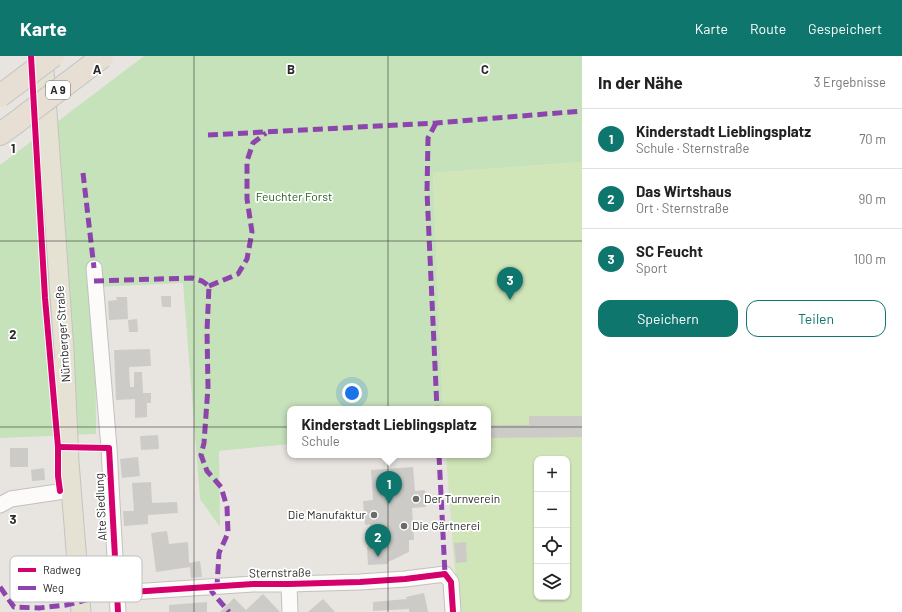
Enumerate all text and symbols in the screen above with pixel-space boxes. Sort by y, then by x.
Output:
text: Karte [20,17,67,40]
text: Karte [695,20,728,37]
text: Route [750,20,786,37]
text: Gespeichert [808,20,882,37]
text: A [93,61,102,77]
text: B [287,61,295,77]
text: C [481,61,489,77]
text: In der Nähe [598,72,683,92]
text: 3 Ergebnisse [814,74,886,90]
road number: A 9 [46,81,70,99]
text: Kinderstadt Lieblingsplatz [636,122,811,140]
text: 1 [609,131,613,147]
text: 70 m [859,131,886,147]
text: 1 [11,140,15,156]
text: Schule · Sternstraße [636,140,749,156]
text: Das Wirtshaus [636,182,732,200]
park label: Feuchter Forst [256,189,332,203]
text: 2 [607,191,615,207]
text: 90 m [859,191,886,207]
text: Ort · Sternstraße [636,200,729,216]
text: SC Feucht [636,242,703,260]
text: 3 [607,251,615,267]
text: 100 m [853,251,886,267]
text: Sport [636,260,667,276]
pin: 3 [497,267,523,300]
street label: Nürnberger Straße [52,285,72,383]
button: Speichern [598,300,738,337]
button: Teilen [746,300,886,337]
text: 2 [9,326,17,342]
your location [342,383,362,403]
popup [287,406,491,458]
text: Kinderstadt Lieblingsplatz [301,415,477,433]
text: Schule [301,433,340,449]
map controls [534,456,570,600]
button: + [534,456,570,492]
pin: 1 [376,471,402,504]
street label: Alte Siedlung [91,473,109,541]
place label: Der Turnverein [424,491,500,505]
button: − [534,492,570,528]
marker: Der Turnverein [411,494,421,504]
place label: Die Manufaktur [288,507,367,521]
marker: Die Manufaktur [369,510,379,520]
text: 3 [9,511,17,527]
place label: Die Gärtnerei [412,518,480,532]
marker: Die Gärtnerei [399,521,409,531]
pin: 2 [365,524,391,557]
button: locate [534,528,570,564]
legend [10,556,142,602]
text: Radweg [43,563,81,576]
street label: Sternstraße [249,564,311,580]
button: layers [534,564,570,600]
text: Weg [43,581,64,594]

